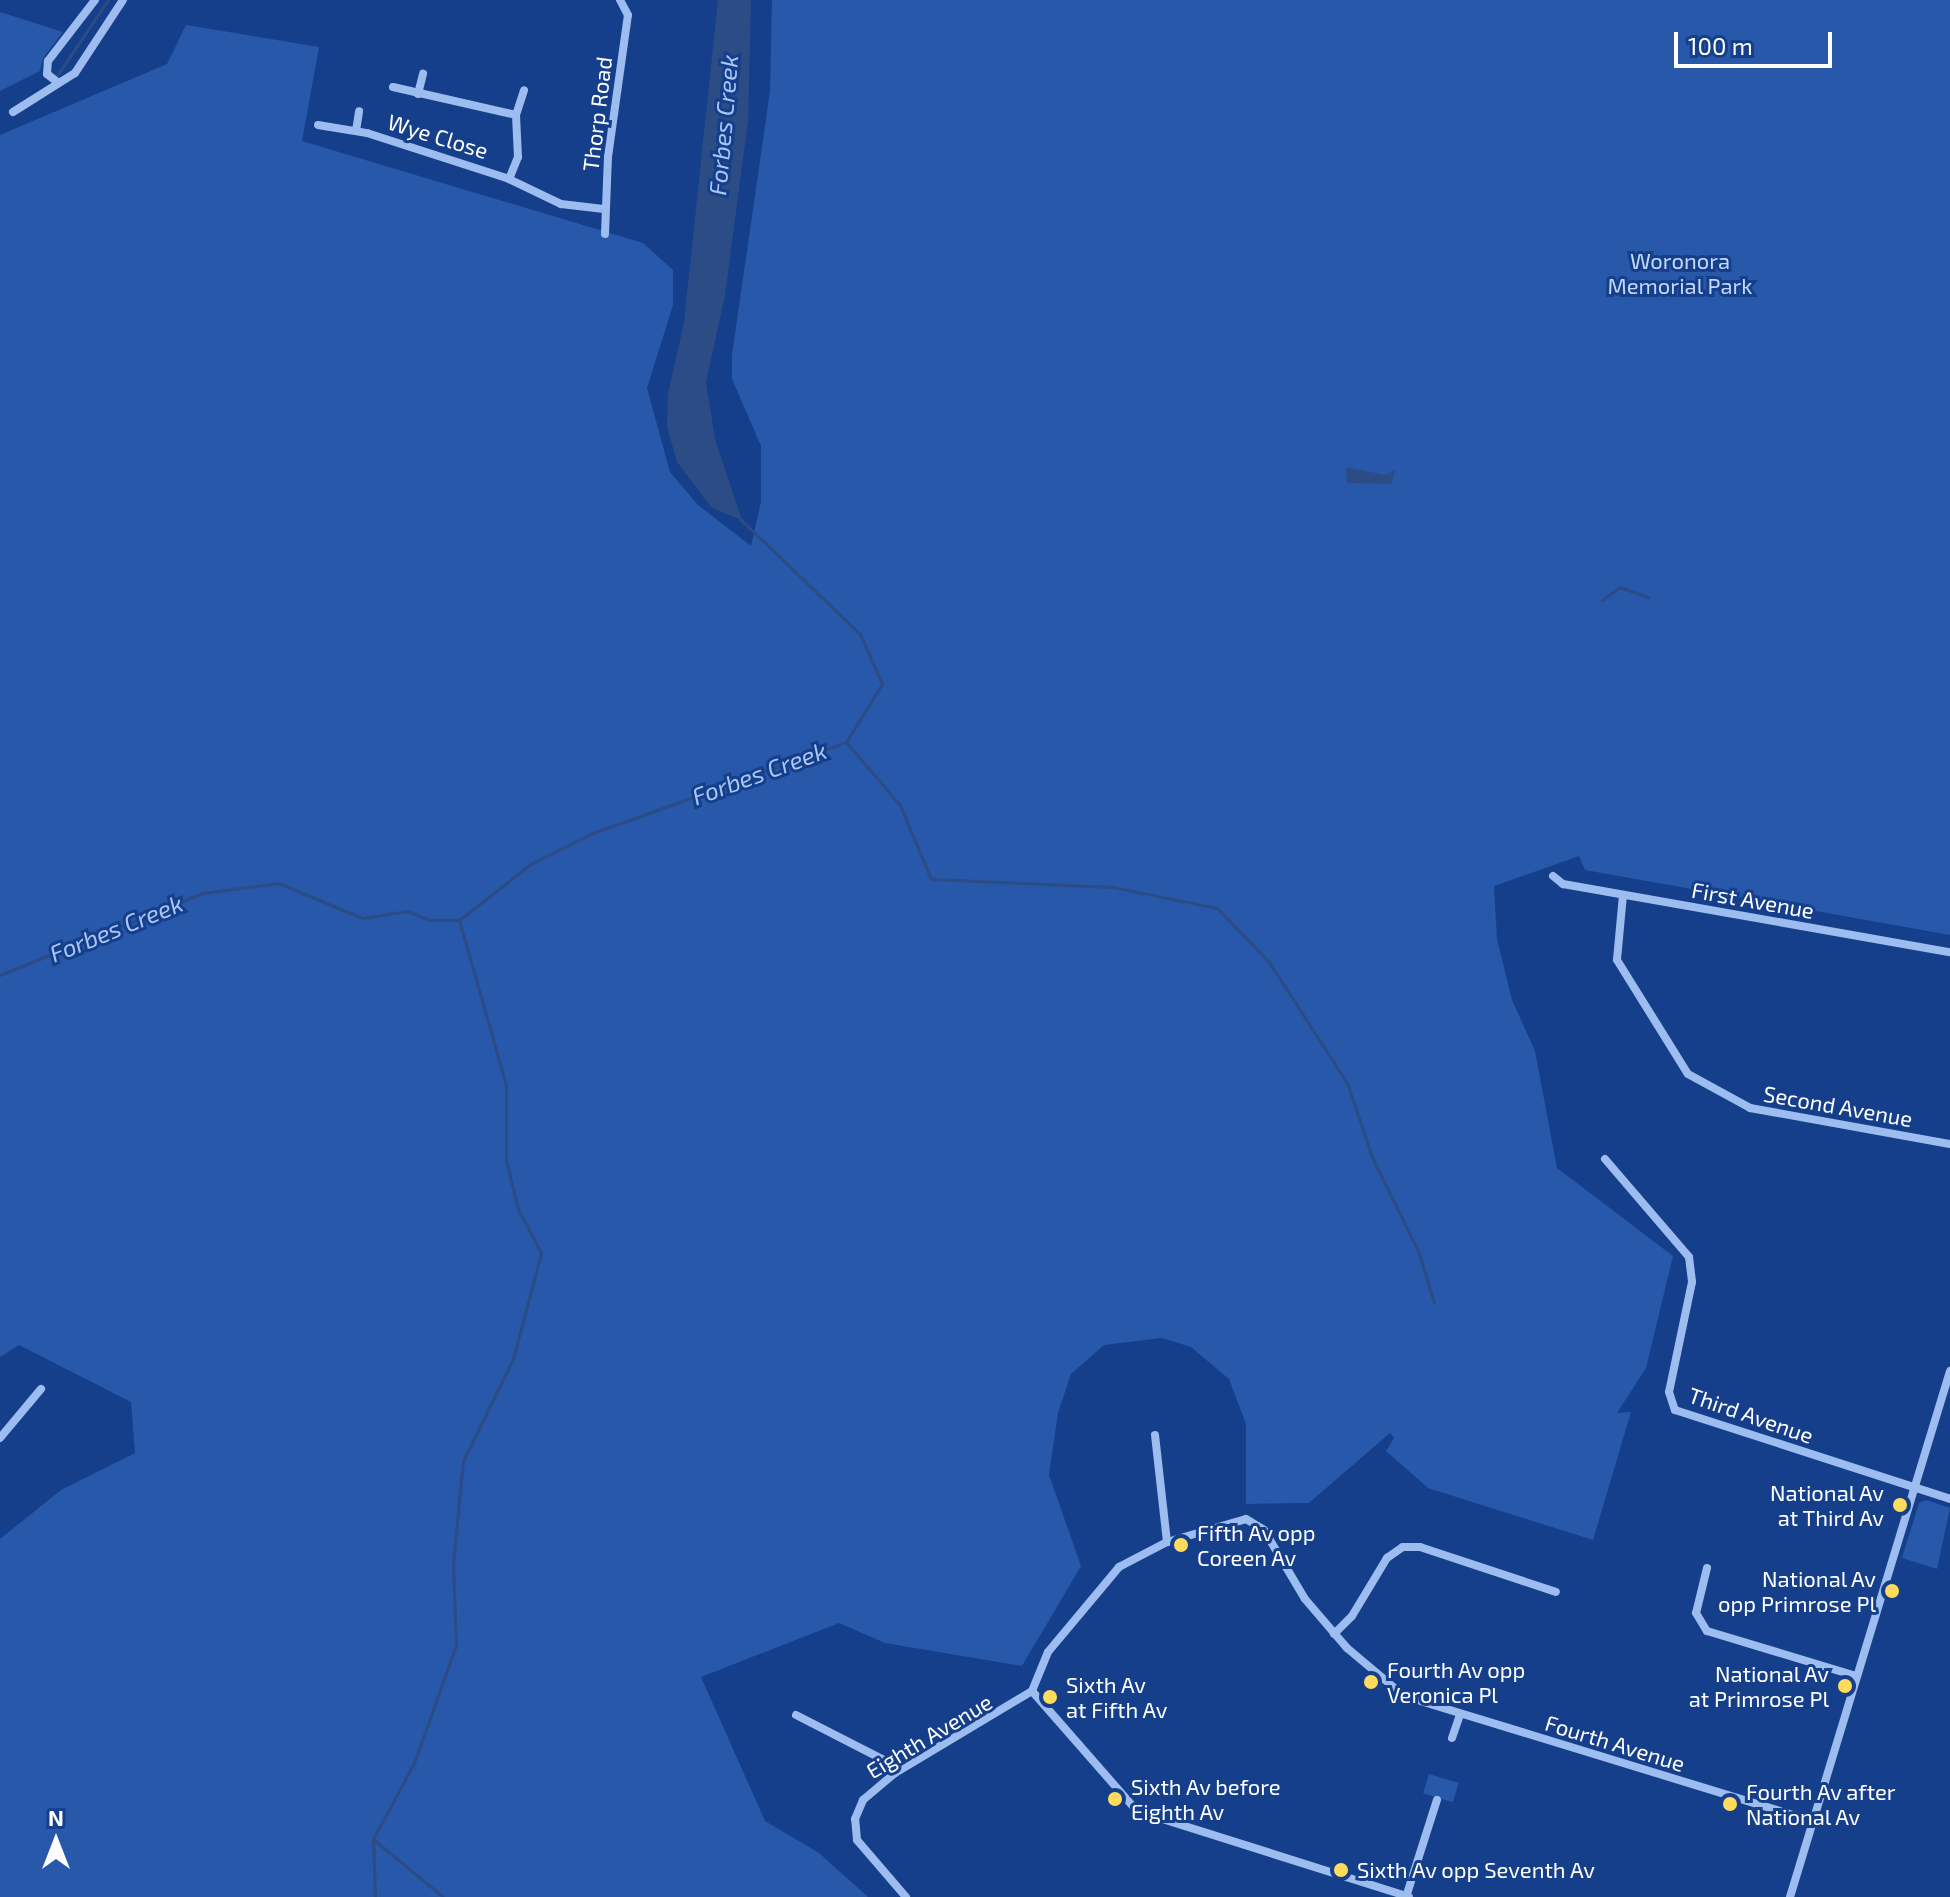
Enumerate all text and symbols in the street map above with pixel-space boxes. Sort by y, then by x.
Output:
scale bar [1678,16,1836,66]
text: 100 m [1688,31,1753,60]
water label: Forbes Creek [703,54,743,196]
street label: Thorp Road [577,55,617,173]
street label: Wye Close [385,108,491,164]
park label: Woronora Memorial Park [1607,247,1753,298]
water label: Forbes Creek [688,735,830,811]
street label: First Avenue [1689,876,1817,924]
water label: Forbes Creek [45,888,187,968]
street label: Second Avenue [1761,1080,1915,1132]
street label: Third Avenue [1685,1381,1817,1449]
place label: National Av at Third Av [1769,1479,1884,1530]
marker: National Av at Third Av [1891,1496,1909,1514]
place label: Fifth Av opp Coreen Av [1197,1519,1317,1570]
marker: Fifth Av opp Coreen Av [1172,1536,1190,1554]
place label: National Av opp Primrose Pl [1718,1565,1876,1616]
marker: National Av opp Primrose Pl [1883,1582,1901,1600]
place label: Fourth Av opp Veronica Pl [1387,1656,1526,1708]
place label: National Av at Primrose Pl [1689,1660,1829,1712]
place label: Sixth Av at Fifth Av [1066,1671,1168,1722]
marker: Fourth Av opp Veronica Pl [1362,1673,1380,1691]
marker: National Av at Primrose Pl [1836,1677,1854,1695]
street label: Eighth Avenue [861,1688,997,1784]
marker: Sixth Av at Fifth Av [1041,1688,1059,1706]
street label: Fourth Avenue [1542,1709,1688,1777]
place label: Sixth Av before Eighth Av [1131,1773,1282,1824]
place label: Fourth Av after National Av [1746,1778,1897,1830]
marker: Sixth Av before Eighth Av [1106,1790,1124,1808]
marker: Fourth Av after National Av [1721,1795,1739,1813]
north arrow [16,1801,96,1881]
text: N [48,1804,64,1830]
place label: Sixth Av opp Seventh Av [1357,1857,1596,1883]
marker: Sixth Av opp Seventh Av [1332,1861,1350,1879]

